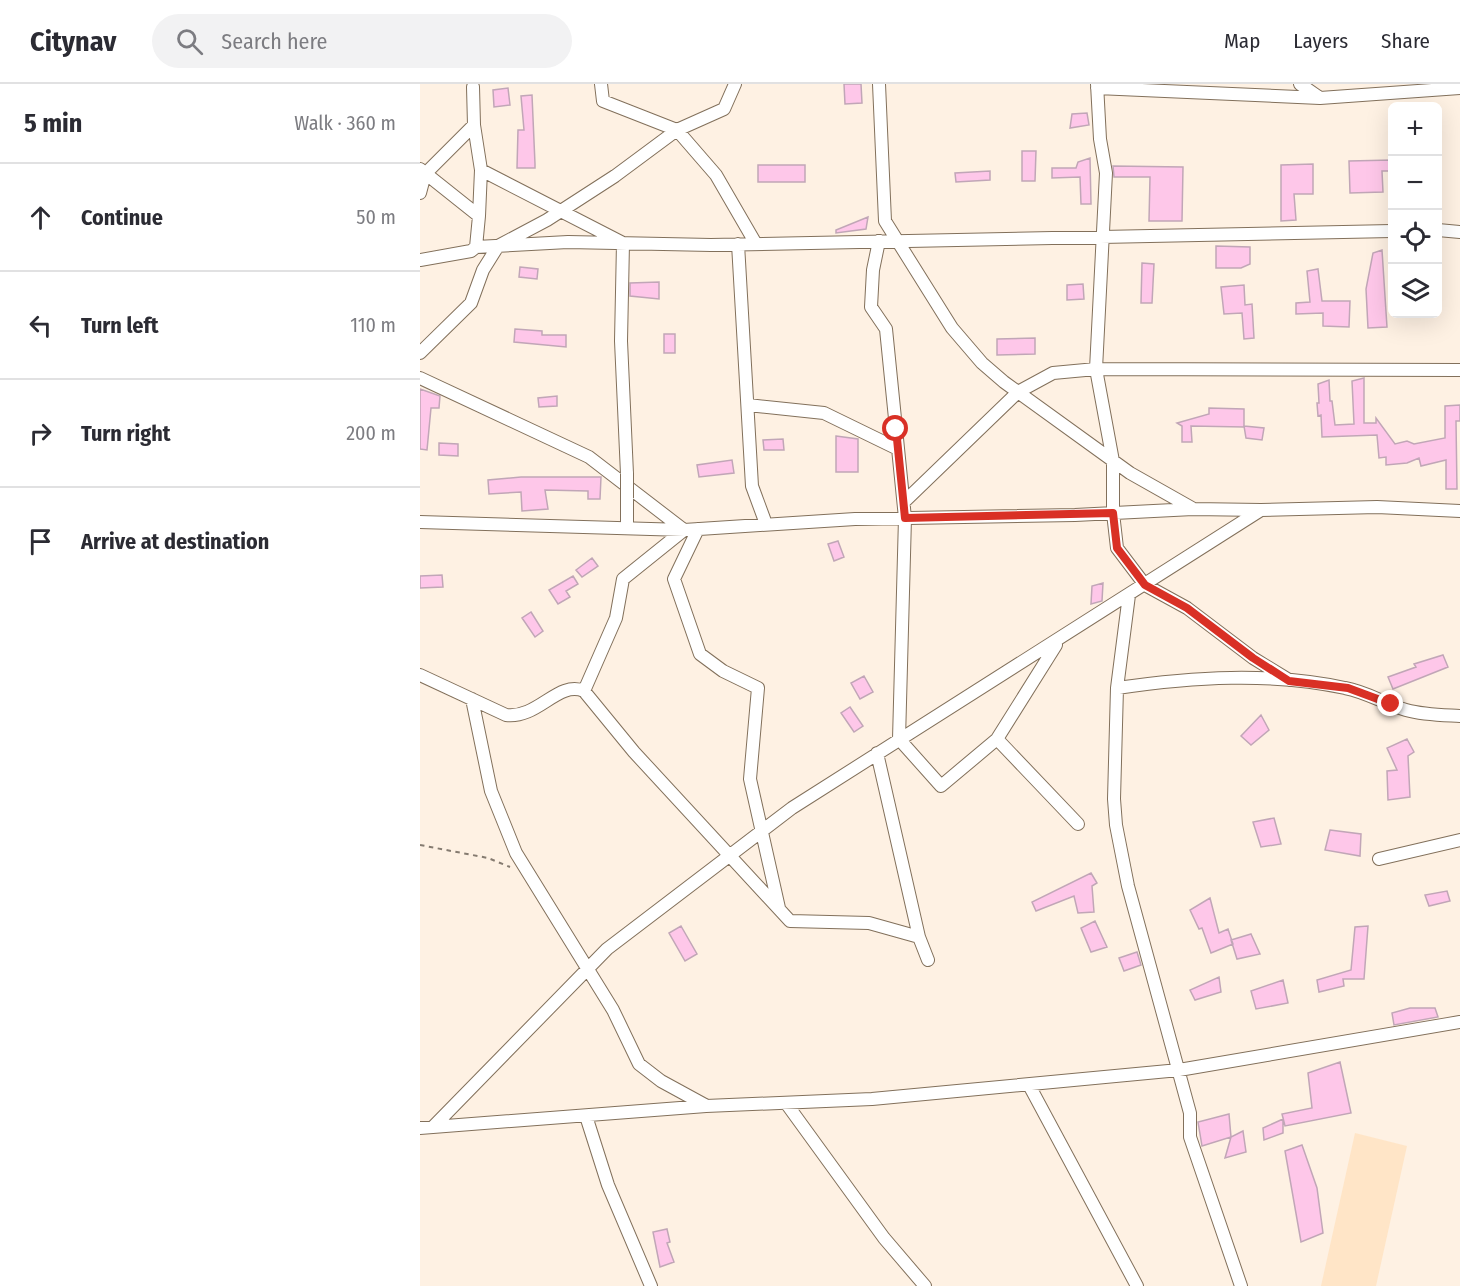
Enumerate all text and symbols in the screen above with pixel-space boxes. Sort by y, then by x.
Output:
search box [152,14,572,68]
text: Citynav [30,25,116,58]
icon: search [173,25,206,58]
text: Search here [221,28,327,55]
text: Map [1224,28,1260,54]
text: Layers [1293,28,1348,54]
text: Share [1381,28,1430,54]
map controls [1388,102,1442,318]
button: + [1388,102,1442,156]
text: 5 min [24,108,82,139]
text: Walk · 360 m [294,111,396,135]
button: − [1388,156,1442,210]
icon: ahead [24,201,57,234]
text: Continue [81,204,163,231]
text: 50 m [356,205,396,229]
button: locate [1388,210,1442,264]
button: layers [1388,264,1442,318]
icon: left [24,309,57,342]
text: Turn left [81,312,159,339]
text: 110 m [350,313,396,337]
route start [882,415,908,441]
icon: right [24,417,57,450]
text: Turn right [81,420,170,447]
text: 200 m [346,421,396,445]
icon: arrive [24,525,57,558]
text: Arrive at destination [81,528,269,555]
route end [1377,690,1403,716]

